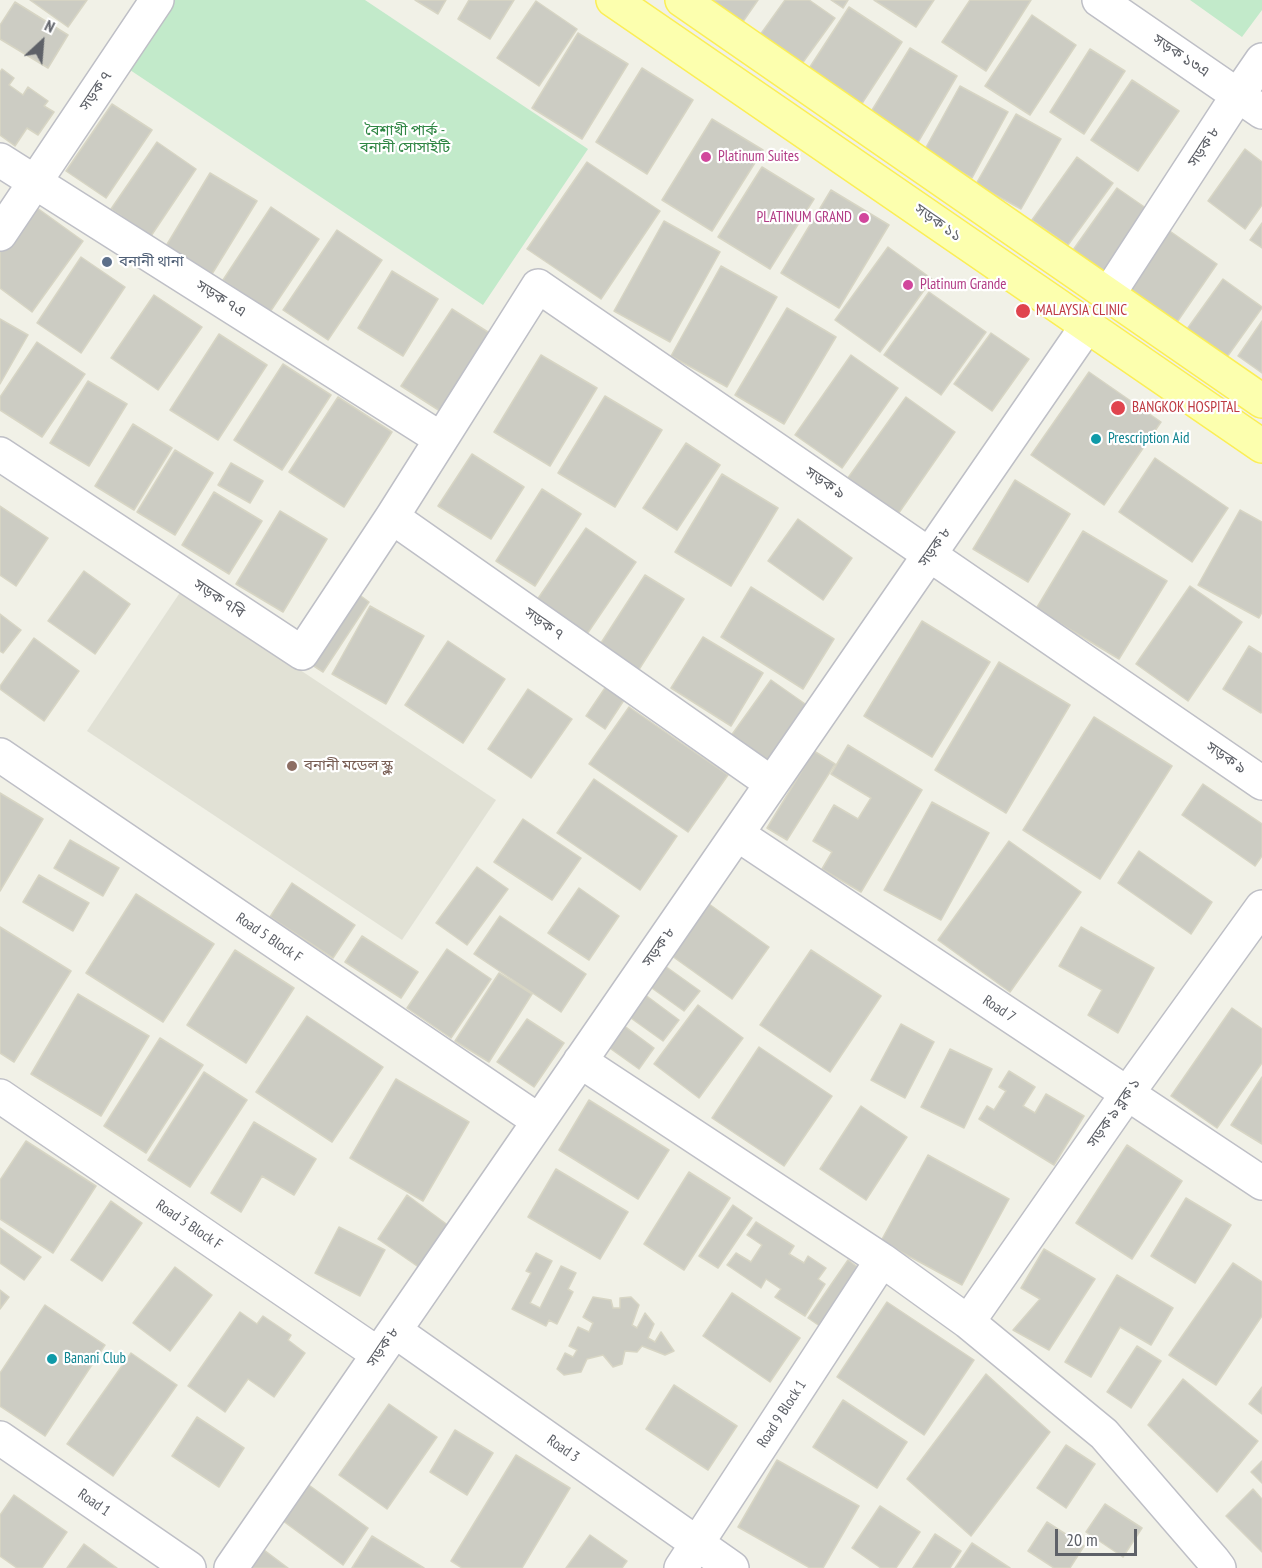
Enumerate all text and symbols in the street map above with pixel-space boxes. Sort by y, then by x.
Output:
north arrow [12,12,72,72]
text: N [42,15,58,37]
street label: সড়ক ১৩এ [1149,31,1213,81]
street label: সড়ক ৭ [76,68,116,114]
park label: বৈশাখী পার্ক - বনানী সোসাইটি [360,122,450,157]
street label: সড়ক ৮ [1184,124,1224,170]
place label: Platinum Suites [718,148,799,166]
marker: Platinum Suites [699,150,713,164]
street label: সড়ক ১১ [911,200,965,246]
place label: PLATINUM GRAND [757,209,852,227]
marker: PLATINUM GRAND [857,211,871,225]
place label: বনানী থানা [119,253,184,271]
marker: বনানী থানা [100,255,114,269]
place label: Platinum Grande [920,276,1006,294]
street label: সড়ক ৭এ [193,277,249,321]
marker: Platinum Grande [901,278,915,292]
marker: MALAYSIA CLINIC [1014,302,1032,320]
place label: MALAYSIA CLINIC [1036,302,1127,320]
marker: BANGKOK HOSPITAL [1109,399,1127,417]
place label: BANGKOK HOSPITAL [1132,399,1240,417]
place label: Prescription Aid [1108,430,1189,448]
marker: Prescription Aid [1089,432,1103,446]
street label: সড়ক ৯ [802,463,848,503]
street label: সড়ক ৮ [915,524,955,570]
street label: সড়ক ৭বি [190,576,248,622]
street label: সড়ক ৭ [521,604,567,644]
street label: সড়ক ৯ [1203,738,1249,778]
place label: বনানী মডেল স্কুল [304,757,393,775]
marker: বনানী মডেল স্কুল [285,759,299,773]
street label: Road 5 Block F [232,909,306,967]
street label: সড়ক ৮ [639,924,679,970]
street label: Road 7 [979,992,1019,1026]
street label: সড়ক ৯ ব্লক ১ [1084,1075,1144,1151]
street label: Road 3 Block F [152,1196,226,1254]
street label: সড়ক ৮ [363,1324,403,1370]
place label: Banani Club [64,1350,126,1368]
marker: Banani Club [45,1352,59,1366]
street label: Road 9 Block 1 [754,1377,810,1451]
street label: Road 3 [543,1431,583,1467]
street label: Road 1 [74,1485,114,1521]
scale bar [1058,1517,1140,1555]
text: 20 m [1066,1528,1098,1551]

